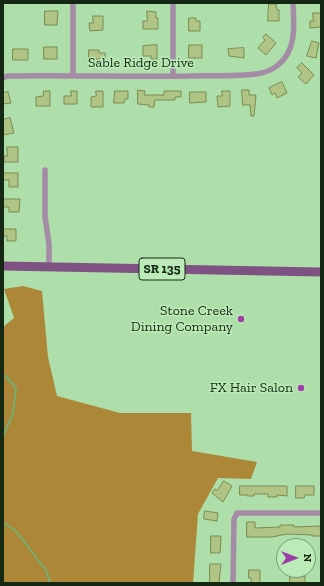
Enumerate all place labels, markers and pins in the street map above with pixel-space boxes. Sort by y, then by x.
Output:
place label: Stone Creek Dining Company [131,303,233,336]
marker: Stone Creek Dining Company [236,314,246,324]
place label: FX Hair Salon [210,380,293,396]
marker: FX Hair Salon [296,383,306,393]

